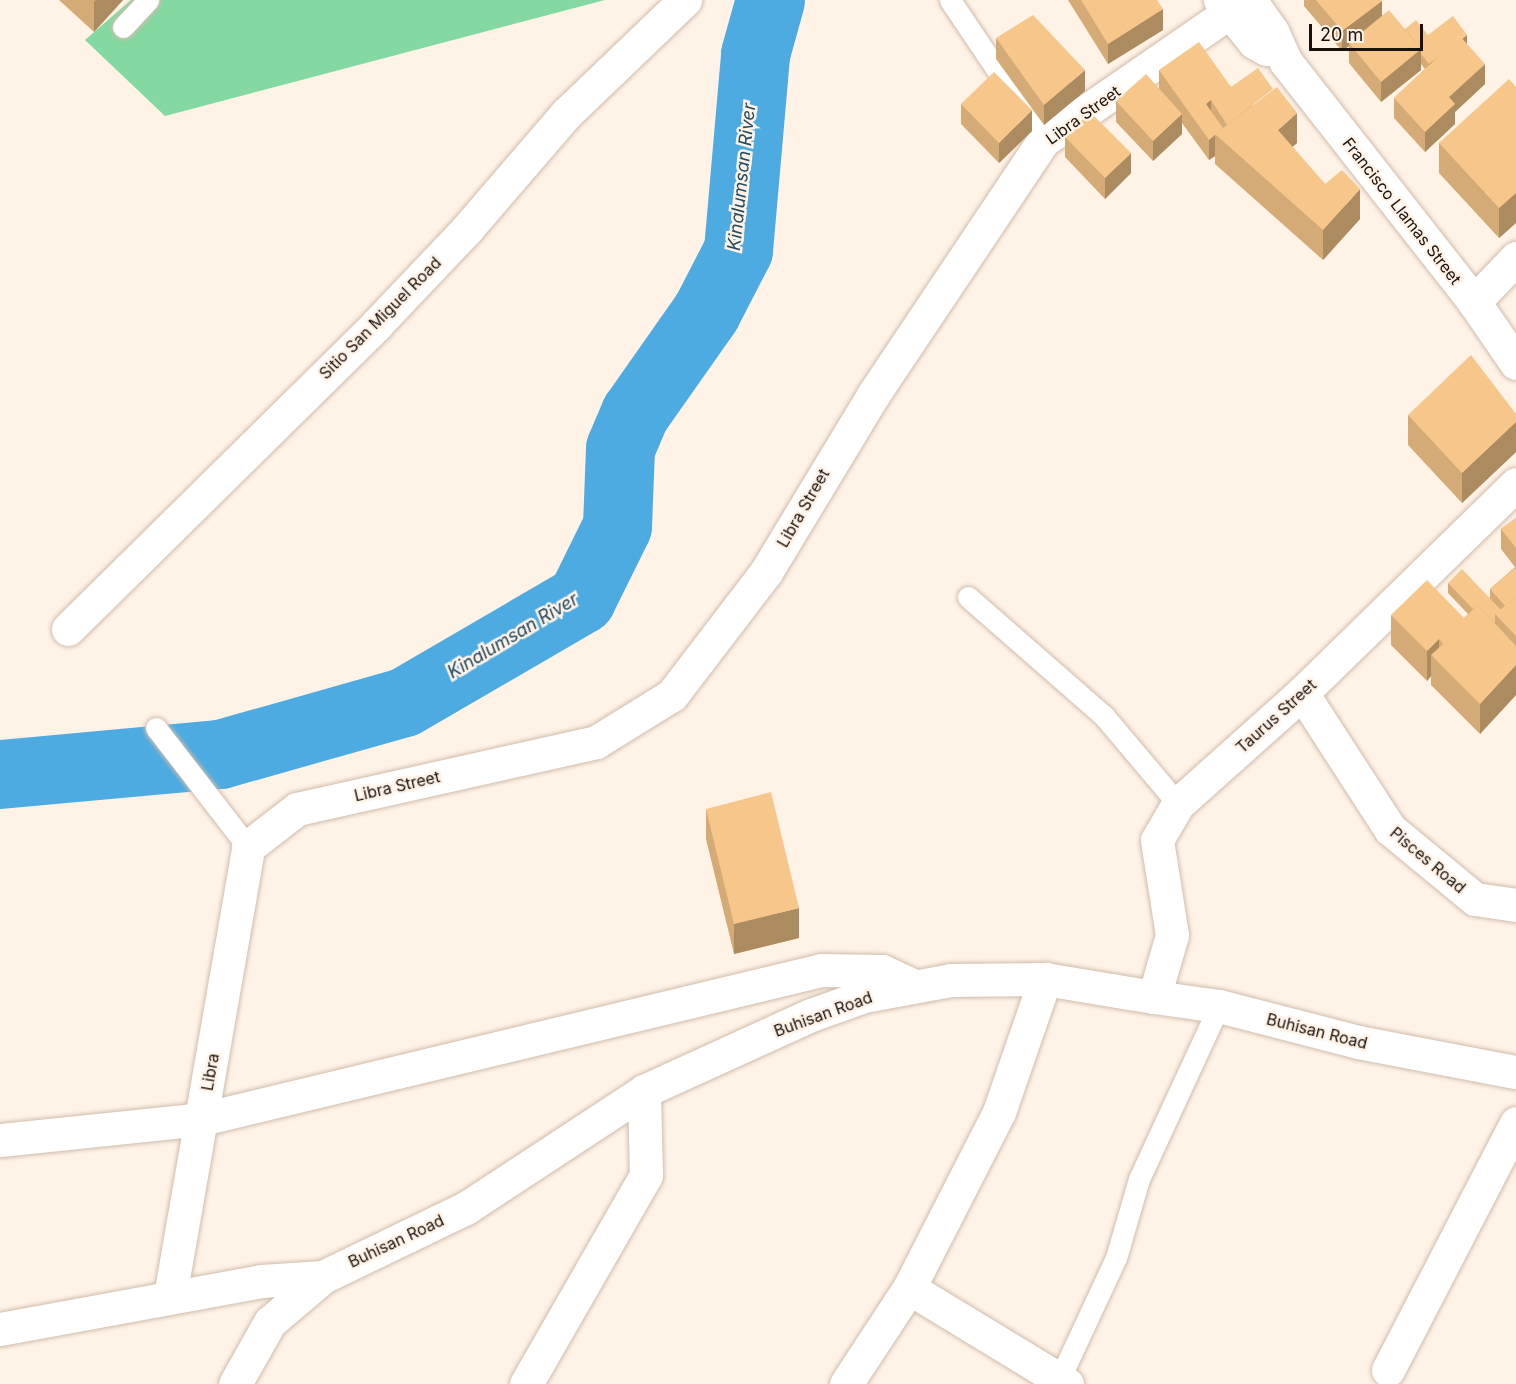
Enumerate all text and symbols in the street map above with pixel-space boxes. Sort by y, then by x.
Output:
scale bar [1312,12,1426,50]
text: 20 m [1320,24,1363,45]
street label: Libra Street [1042,82,1124,148]
water label: Kinalumsan River [724,102,760,252]
street label: Francisco Llamas Street [1339,134,1465,288]
street label: Sitio San Miguel Road [315,253,445,383]
street label: Libra Street [773,465,833,551]
water label: Kinalumsan River [444,589,582,683]
street label: Taurus Street [1232,675,1320,757]
street label: Libra Street [352,767,442,805]
street label: Pisces Road [1386,823,1470,897]
street label: Buhisan Road [771,987,875,1041]
street label: Buhisan Road [1265,1009,1369,1053]
street label: Libra [197,1052,223,1092]
street label: Buhisan Road [345,1210,447,1272]

